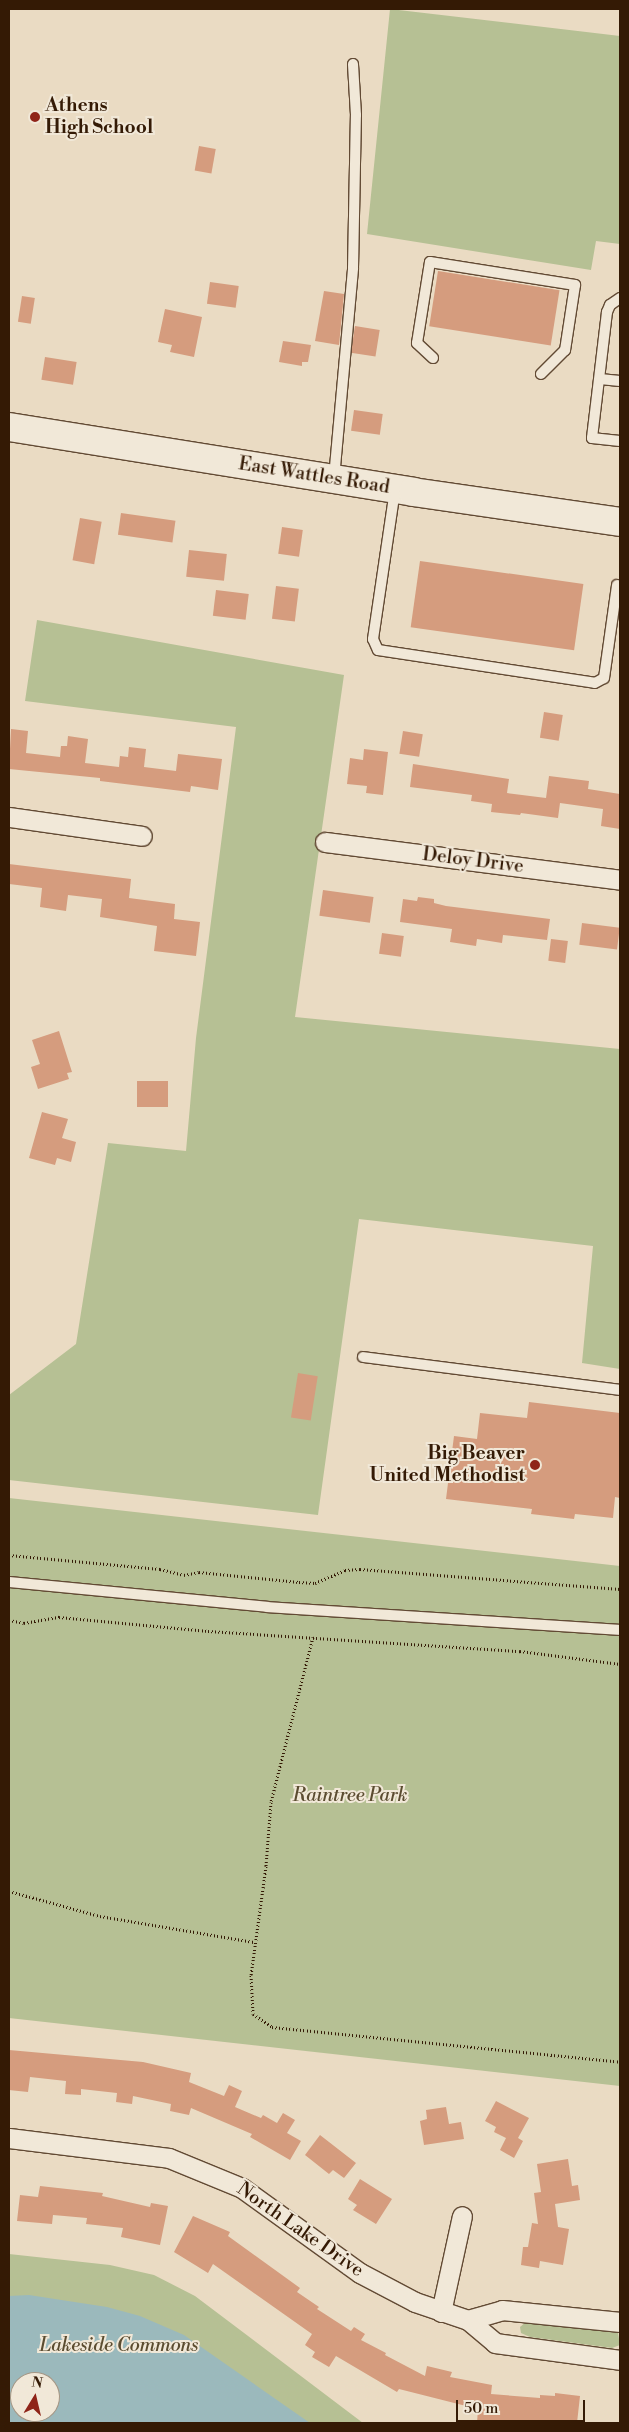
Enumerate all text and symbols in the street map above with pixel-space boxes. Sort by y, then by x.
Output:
place label: Athens High School [45,95,153,139]
marker: Athens High School [29,111,41,123]
street label: East Wattles Road [237,453,391,499]
street label: Deloy Drive [421,843,525,879]
place label: Big Beaver United Methodist [369,1443,525,1487]
marker: Big Beaver United Methodist [529,1459,541,1471]
park label: Raintree Park [293,1785,407,1807]
street label: North Lake Drive [232,2178,368,2282]
park label: Lakeside Commons [40,2335,198,2357]
north arrow [10,2372,60,2422]
text: N [30,2373,44,2393]
scale bar [459,2390,588,2422]
text: 50 m [464,2399,498,2418]

